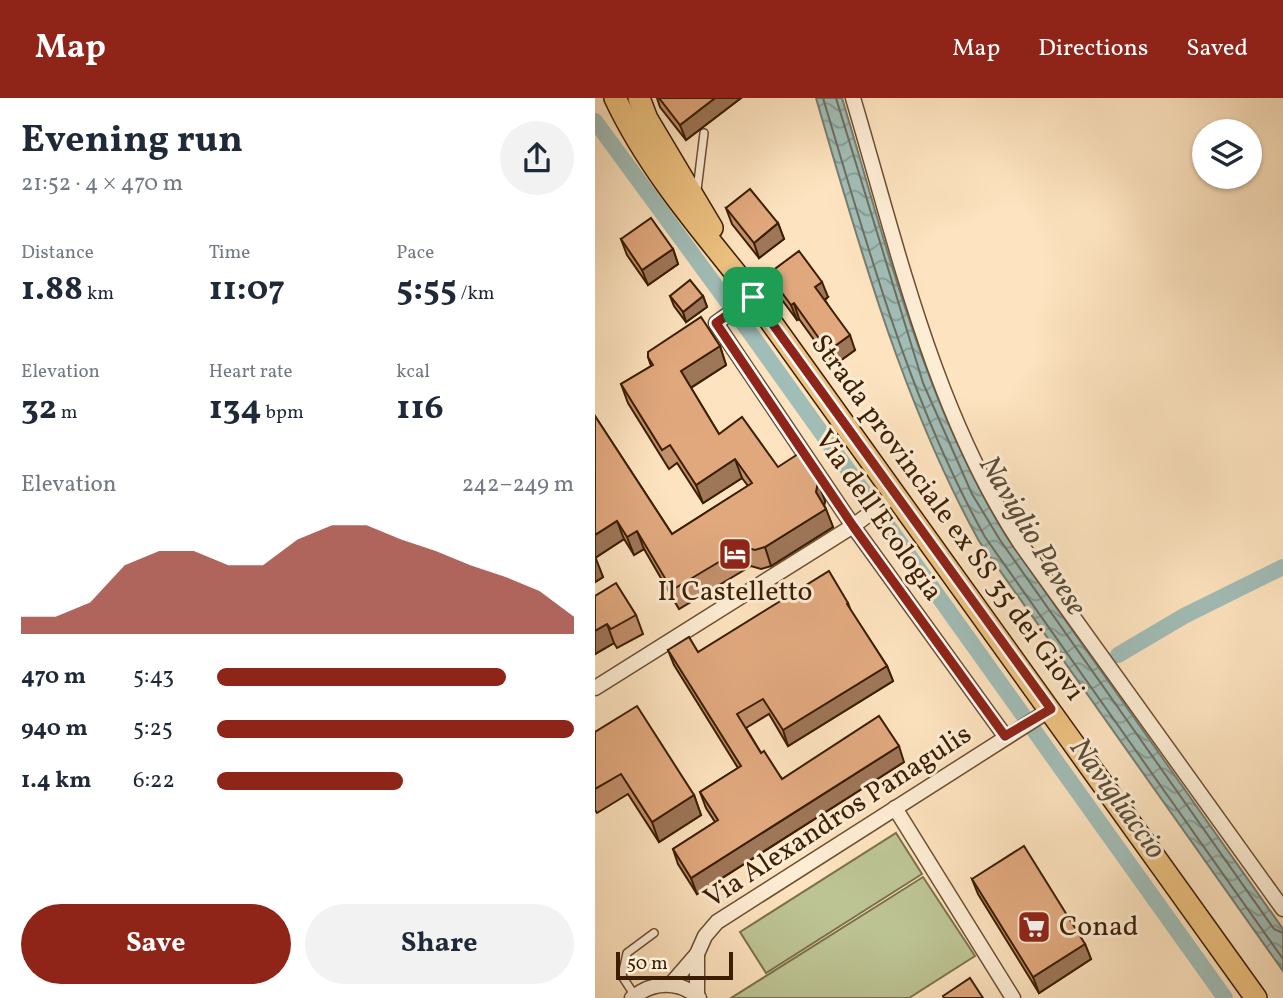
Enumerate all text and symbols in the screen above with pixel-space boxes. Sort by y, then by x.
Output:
text: Map [35,26,106,72]
text: Map [952,32,1000,66]
text: Directions [1038,32,1148,66]
text: Saved [1186,32,1248,66]
text: Evening run [21,115,243,168]
map controls [1192,119,1262,189]
button: layers [1192,119,1262,189]
button: share [500,121,574,195]
text: 21:52 · 4 × 470 m [21,168,183,200]
text: Distance [21,240,94,266]
text: Time [209,240,250,266]
text: Pace [396,240,434,266]
text: 1.88 [21,266,83,314]
text: 11:07 [209,266,285,314]
text: 5:55 [396,266,457,314]
pin [723,267,783,327]
icon: arrive [734,278,772,316]
text: km [83,281,114,307]
text: /km [457,281,495,307]
street label: Strada provinciale ex SS 35 dei Giovi [801,327,1093,709]
text: Elevation [21,359,100,385]
text: Heart rate [209,359,293,385]
text: kcal [396,359,430,385]
text: 32 [21,385,57,433]
text: 134 [209,385,262,433]
text: 116 [396,385,444,433]
text: m [57,400,78,426]
text: bpm [262,400,304,426]
street label: Via dell'Ecologia [804,423,952,609]
water label: Naviglio Pavese [968,448,1096,624]
text: Elevation [21,469,117,501]
text: 242–249 m [462,469,574,501]
hotel icon: Il Castelletto [716,535,754,573]
place label: Il Castelletto [658,573,812,612]
text: 470 m [21,661,86,693]
text: 5:43 [133,661,174,693]
text: 940 m [21,713,88,745]
text: 5:25 [133,713,173,745]
street label: Via Alexandros Panagulis [696,716,980,918]
water label: Navigliaccio [1059,730,1175,868]
text: 1.4 km [21,765,92,797]
text: 6:22 [133,765,175,797]
button: Save [21,904,291,984]
button: Share [305,904,574,984]
supermarket icon: Conad [1015,908,1053,946]
place label: Conad [1059,908,1139,947]
scale bar [616,949,733,981]
text: 50 m [627,951,668,977]

